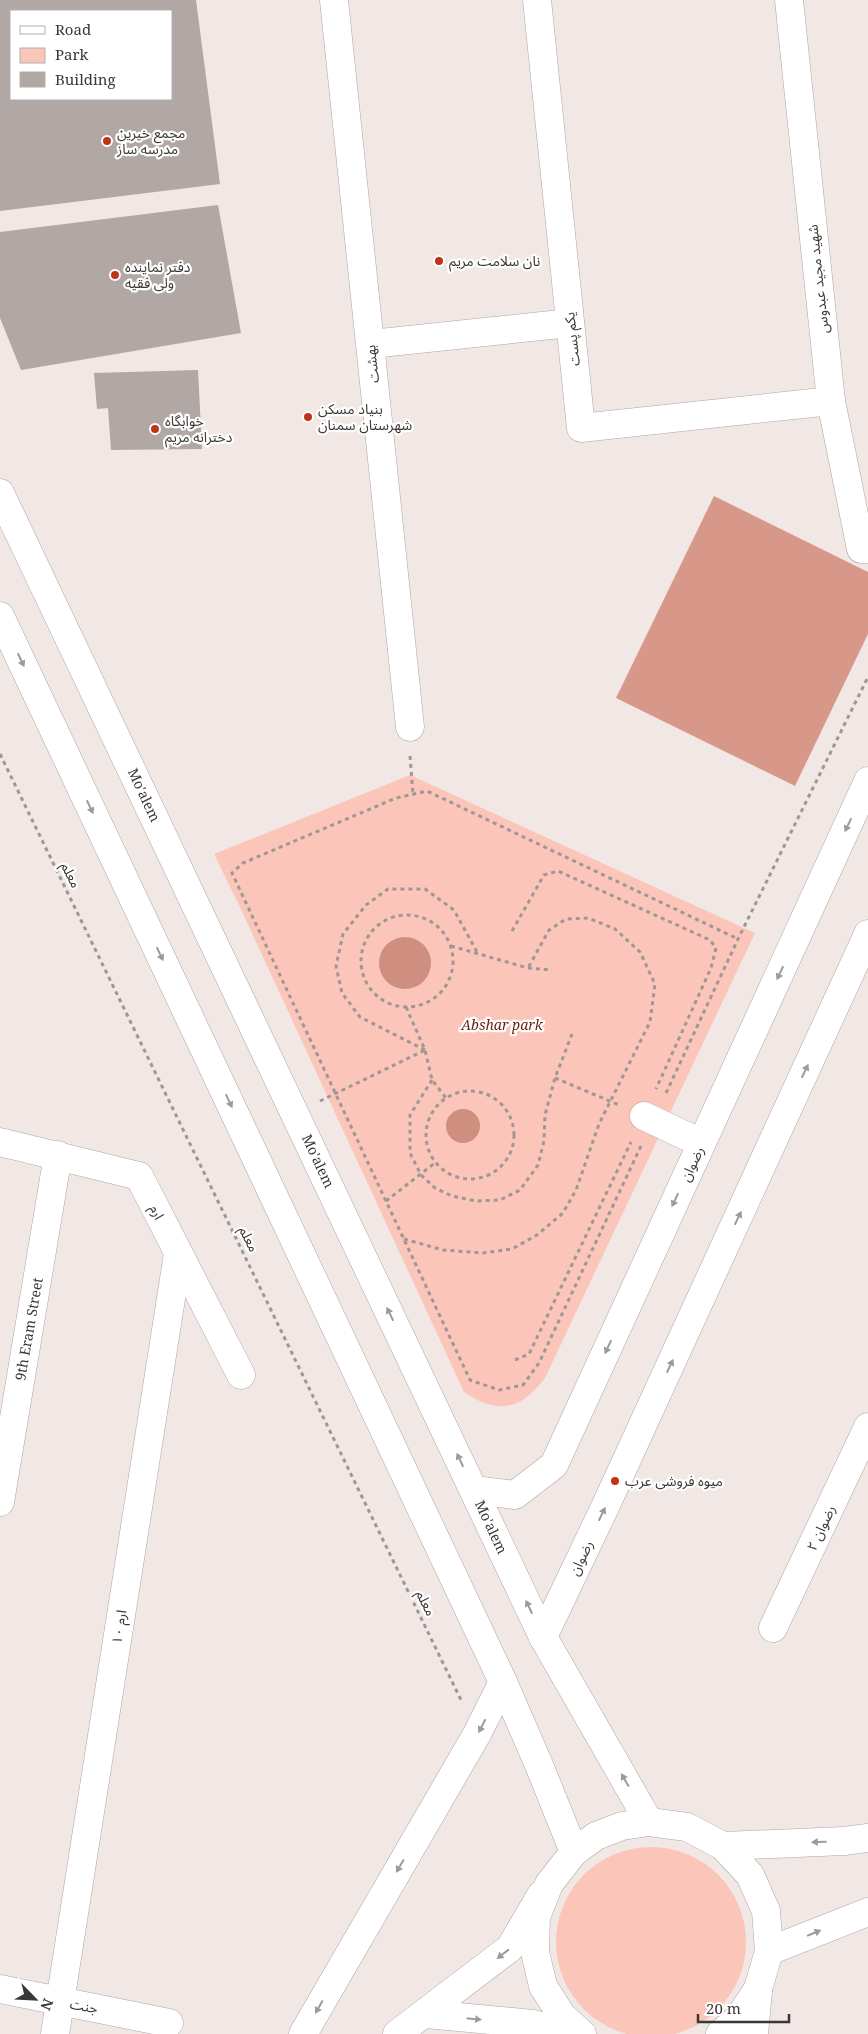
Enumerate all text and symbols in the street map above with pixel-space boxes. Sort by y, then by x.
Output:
legend [10,10,172,100]
text: Road [55,19,91,39]
text: Park [55,44,89,64]
text: Building [55,69,116,89]
place label: مجمع خیرین مدرسه ساز [116,123,185,158]
marker: مجمع خیرین مدرسه ساز [101,135,113,147]
street label: شهید مجید عبدوس [802,224,833,334]
place label: نان سلامت مریم [449,251,540,272]
marker: نان سلامت مریم [433,255,445,267]
place label: دفتر نماینده ولی فقیه [125,257,191,292]
marker: دفتر نماینده ولی فقیه [109,269,121,281]
street label: یکم پست [559,311,586,367]
street label: بهشت [360,344,383,384]
place label: بنیاد مسکن شهرستان سمنان [318,399,412,434]
place label: خوابگاه دخترانه مریم [165,411,233,448]
marker: بنیاد مسکن شهرستان سمنان [302,411,314,423]
marker: خوابگاه دخترانه مریم [149,423,161,435]
one-way arrow [17,653,25,667]
street label: Mo'alem [124,765,165,825]
one-way arrow [86,800,94,814]
one-way arrow [843,818,851,832]
street label: معلم [55,859,86,892]
one-way arrow [156,947,164,961]
one-way arrow [775,965,784,980]
park label: Abshar park [460,1015,544,1034]
one-way arrow [802,1064,810,1078]
one-way arrow [225,1094,233,1108]
street label: Mo'alem [298,1131,339,1191]
street label: رضوان [675,1143,708,1185]
one-way arrow [671,1193,679,1207]
street label: ارم [144,1201,169,1224]
one-way arrow [734,1211,742,1225]
street label: معلم [233,1223,264,1256]
street label: 9th Eram Street [10,1276,47,1382]
one-way arrow [386,1306,394,1321]
one-way arrow [603,1340,611,1354]
one-way arrow [666,1359,674,1373]
one-way arrow [456,1453,464,1467]
place label: میوه فروشی عرب [625,1471,723,1490]
marker: میوه فروشی عرب [609,1475,621,1487]
street label: Mo'alem [471,1497,512,1557]
street label: رضوان ۲ [802,1502,839,1554]
one-way arrow [598,1506,606,1521]
street label: رضوان [564,1537,597,1579]
street label: معلم [410,1587,441,1620]
one-way arrow [525,1600,533,1614]
street label: ارم ۱۰ [106,1608,133,1646]
one-way arrow [477,1718,486,1733]
one-way arrow [621,1773,629,1787]
one-way arrow [811,1838,827,1846]
one-way arrow [396,1860,405,1873]
one-way arrow [807,1929,822,1937]
one-way arrow [497,1948,510,1959]
north arrow [10,1974,60,2024]
scale bar [698,1992,789,2024]
street label: جنت [68,1993,100,2018]
text: N [36,1996,58,2013]
text: 20 m [706,1998,741,2018]
one-way arrow [315,2000,323,2014]
one-way arrow [466,2015,482,2023]

